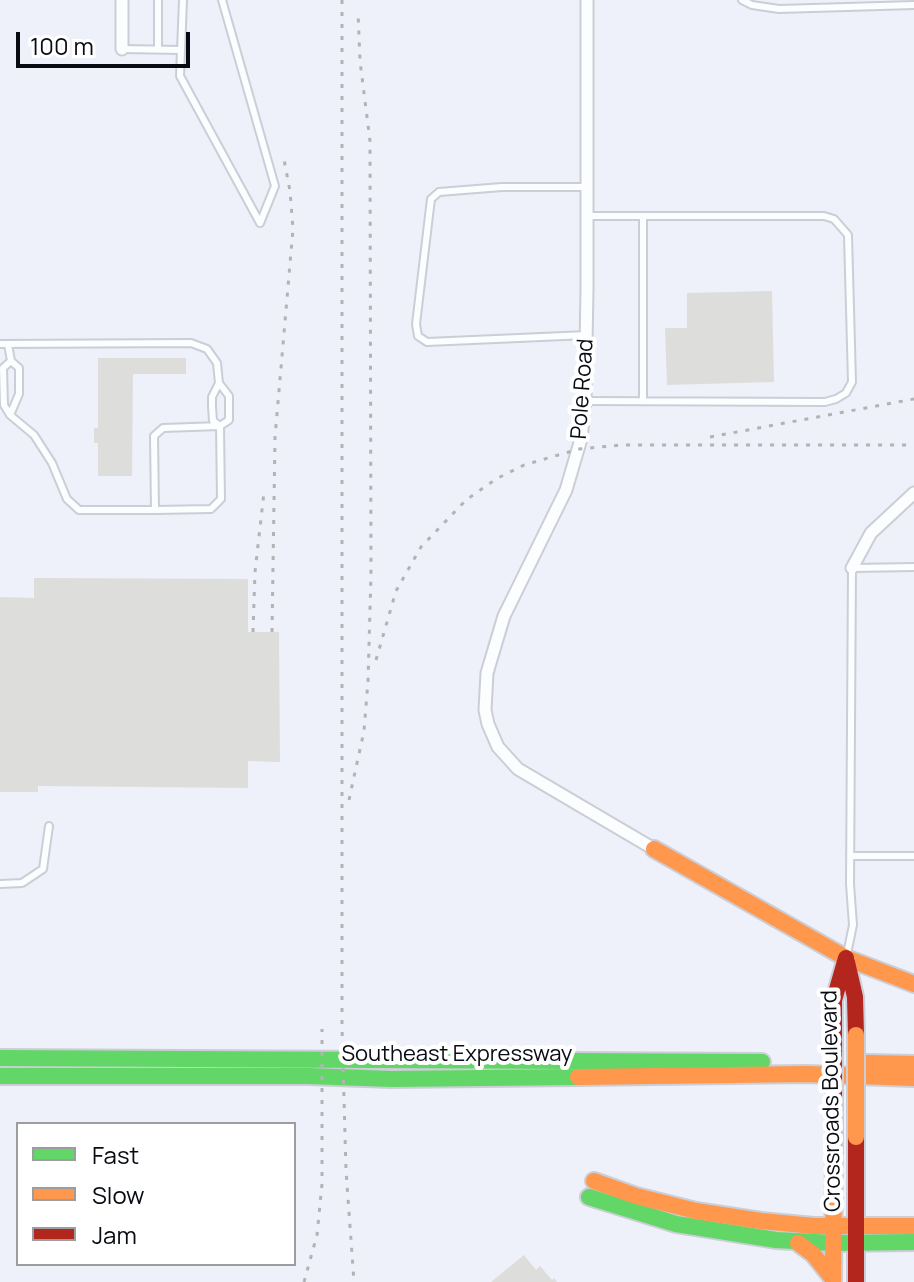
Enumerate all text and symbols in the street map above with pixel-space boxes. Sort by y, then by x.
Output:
scale bar [20,16,194,66]
text: 100 m [30,29,94,62]
street label: Pole Road [566,338,600,440]
street label: Crossroads Boulevard [817,990,847,1212]
street label: Southeast Expressway [342,1042,572,1068]
legend [16,1122,296,1266]
text: Fast [92,1138,139,1171]
text: Slow [92,1178,145,1211]
text: Jam [92,1218,137,1251]

